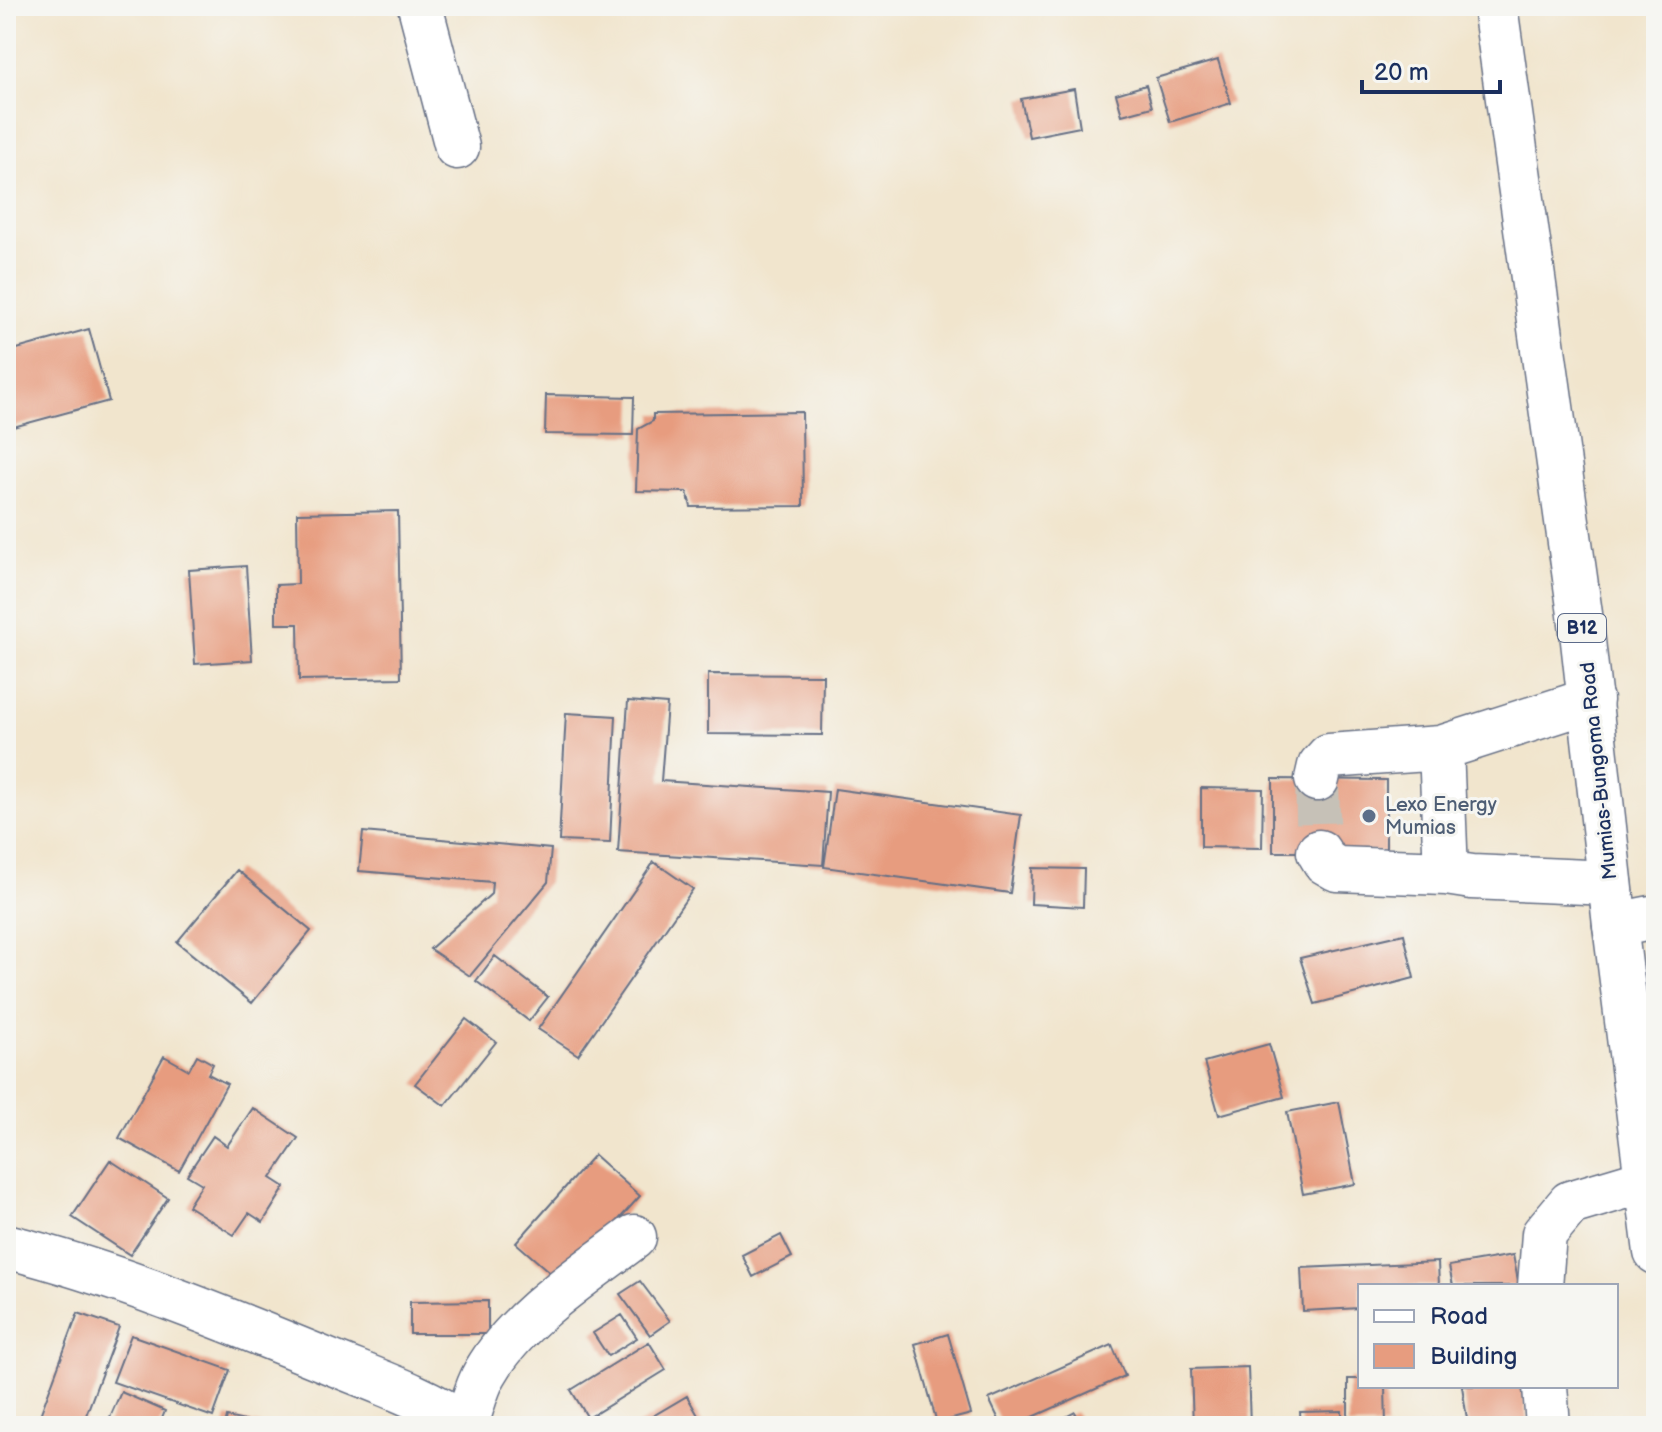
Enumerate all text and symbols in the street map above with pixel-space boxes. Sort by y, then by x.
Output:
scale bar [1362,44,1500,94]
text: 20 m [1374,58,1429,87]
road number: B12 [1558,614,1606,642]
street label: Mumias-Bungoma Road [1576,661,1622,881]
place label: Lexo Energy Mumias [1385,793,1497,840]
marker: Lexo Energy Mumias [1360,807,1378,825]
legend [1358,1284,1618,1388]
text: Road [1430,1302,1488,1331]
text: Building [1430,1342,1517,1371]

